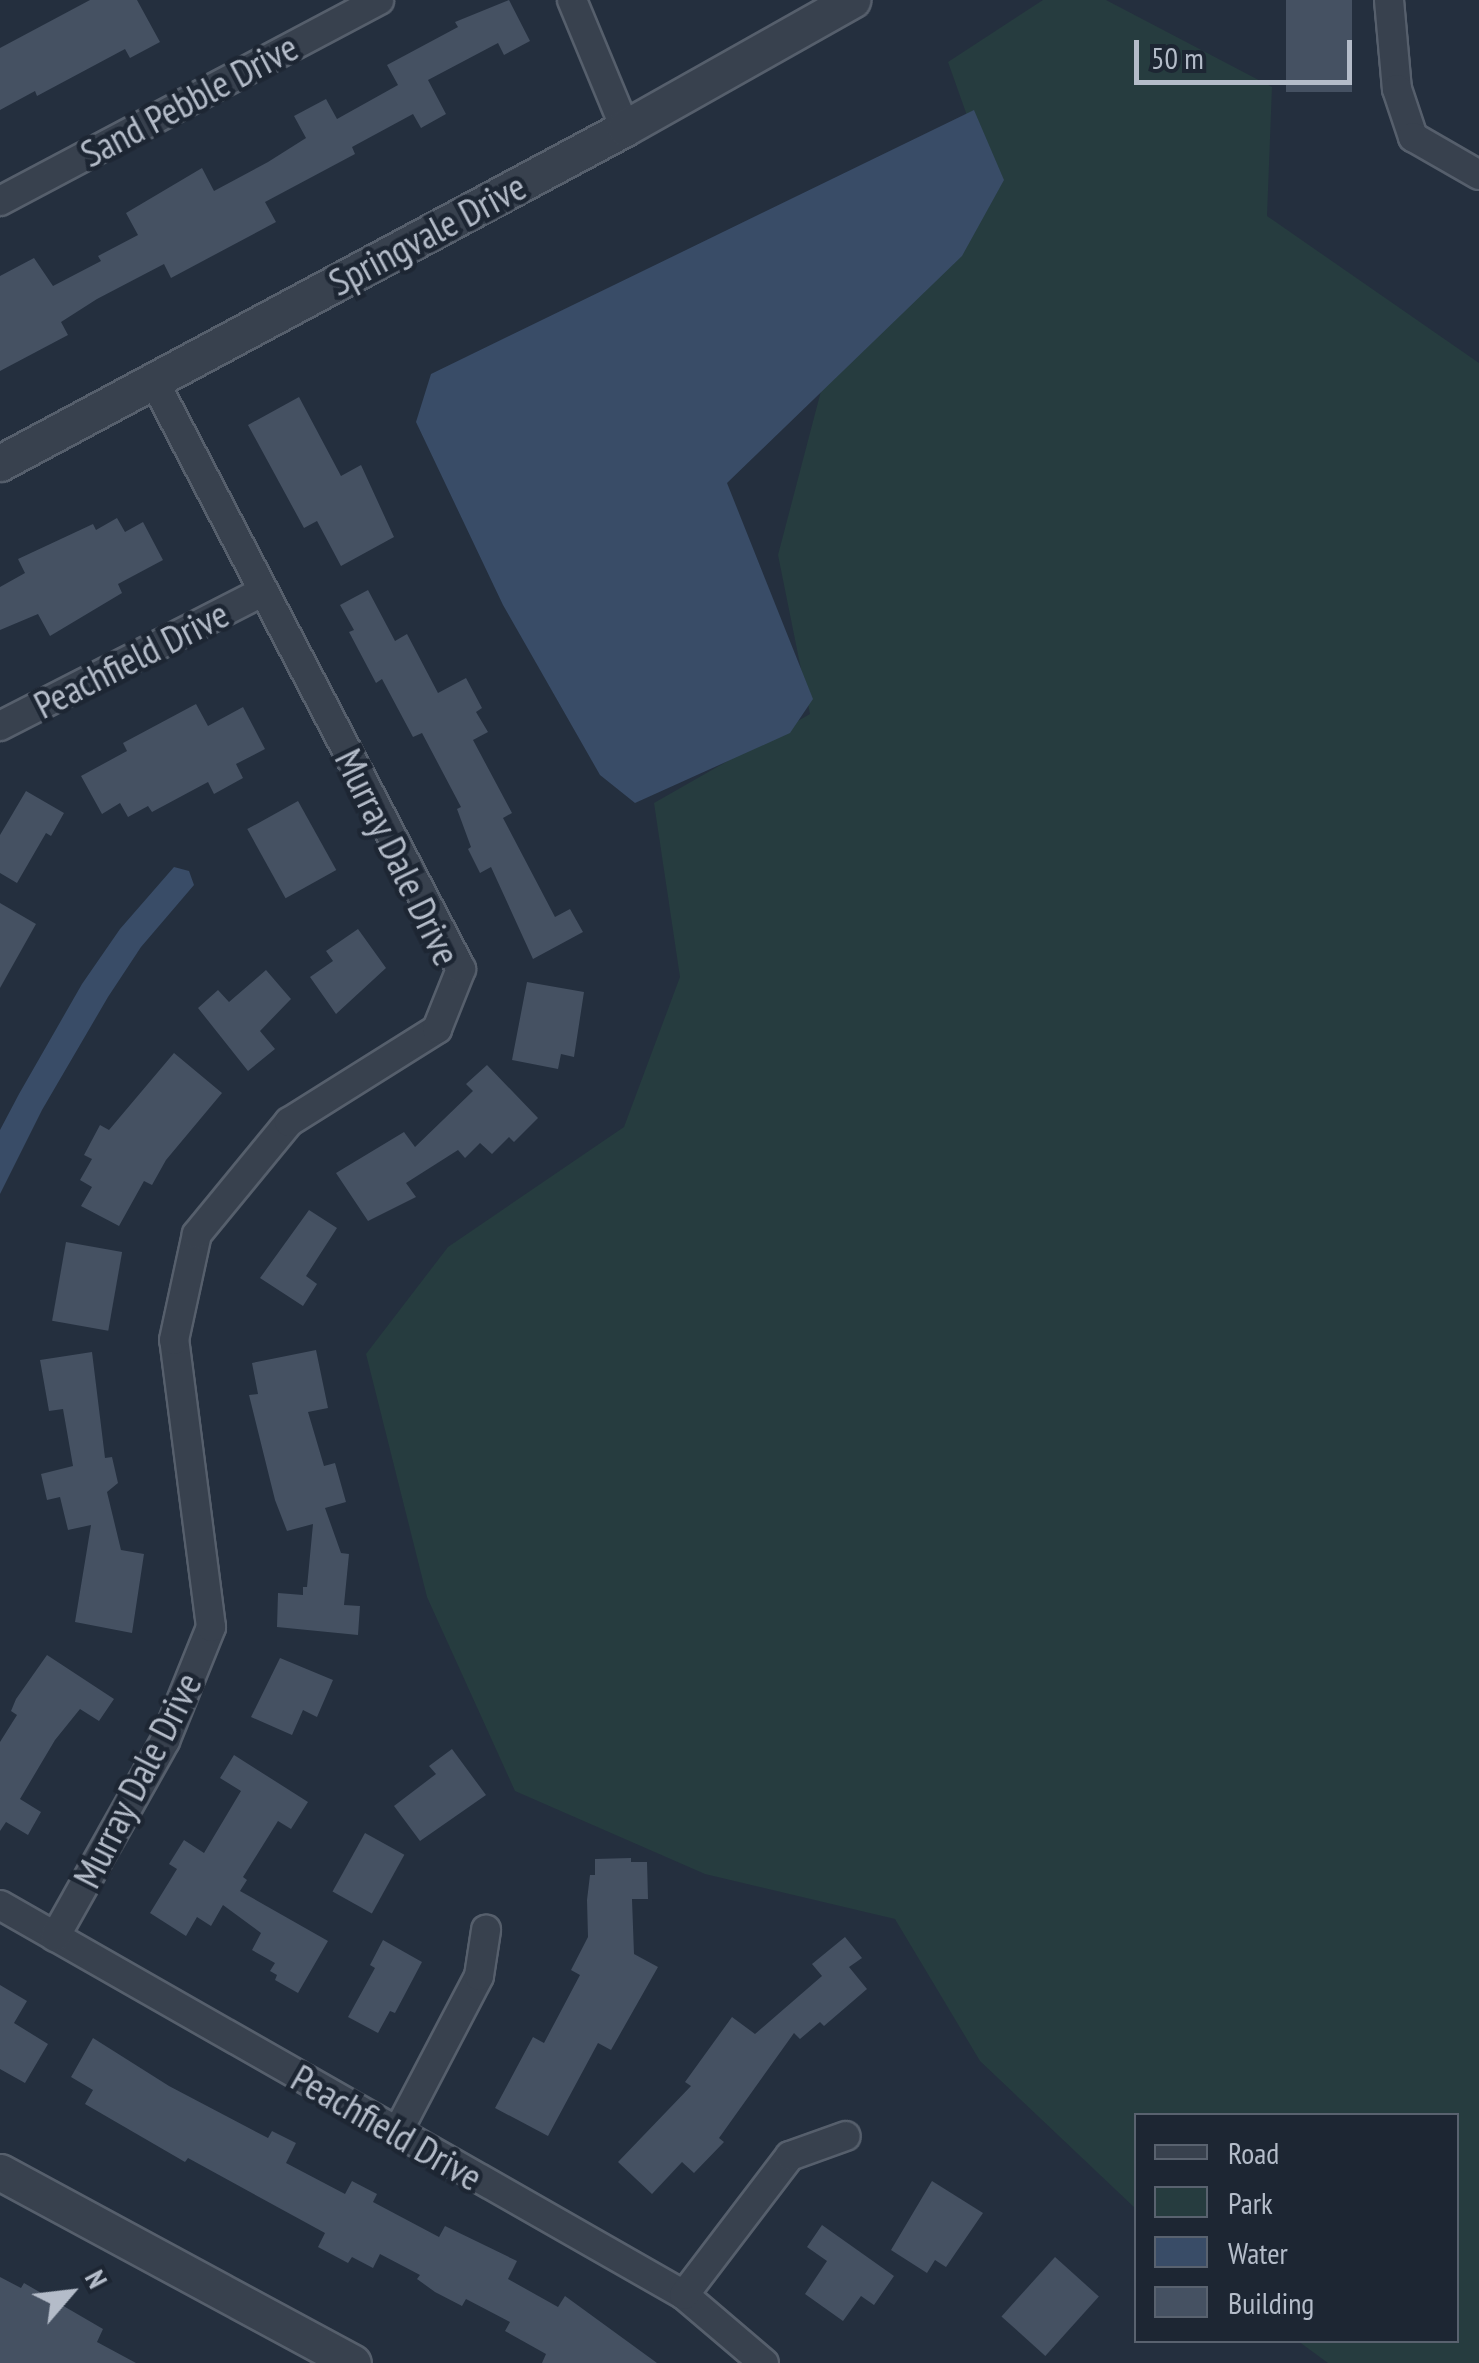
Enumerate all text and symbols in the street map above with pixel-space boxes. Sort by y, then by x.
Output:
scale bar [1139,20,1356,82]
street label: Sand Pebble Drive [73,24,305,176]
text: 50 m [1151,38,1204,77]
street label: Springvale Drive [321,163,533,305]
street label: Peachfield Drive [26,591,236,727]
street label: Murray Dale Drive [326,741,470,973]
street label: Murray Dale Drive [63,1665,211,1895]
street label: Peachfield Drive [284,2054,490,2200]
legend [1134,2113,1459,2343]
text: Road [1228,2133,1279,2172]
text: Park [1228,2183,1273,2222]
text: Water [1228,2233,1288,2272]
north arrow [20,2243,120,2343]
text: N [77,2263,117,2294]
text: Building [1228,2283,1314,2322]

